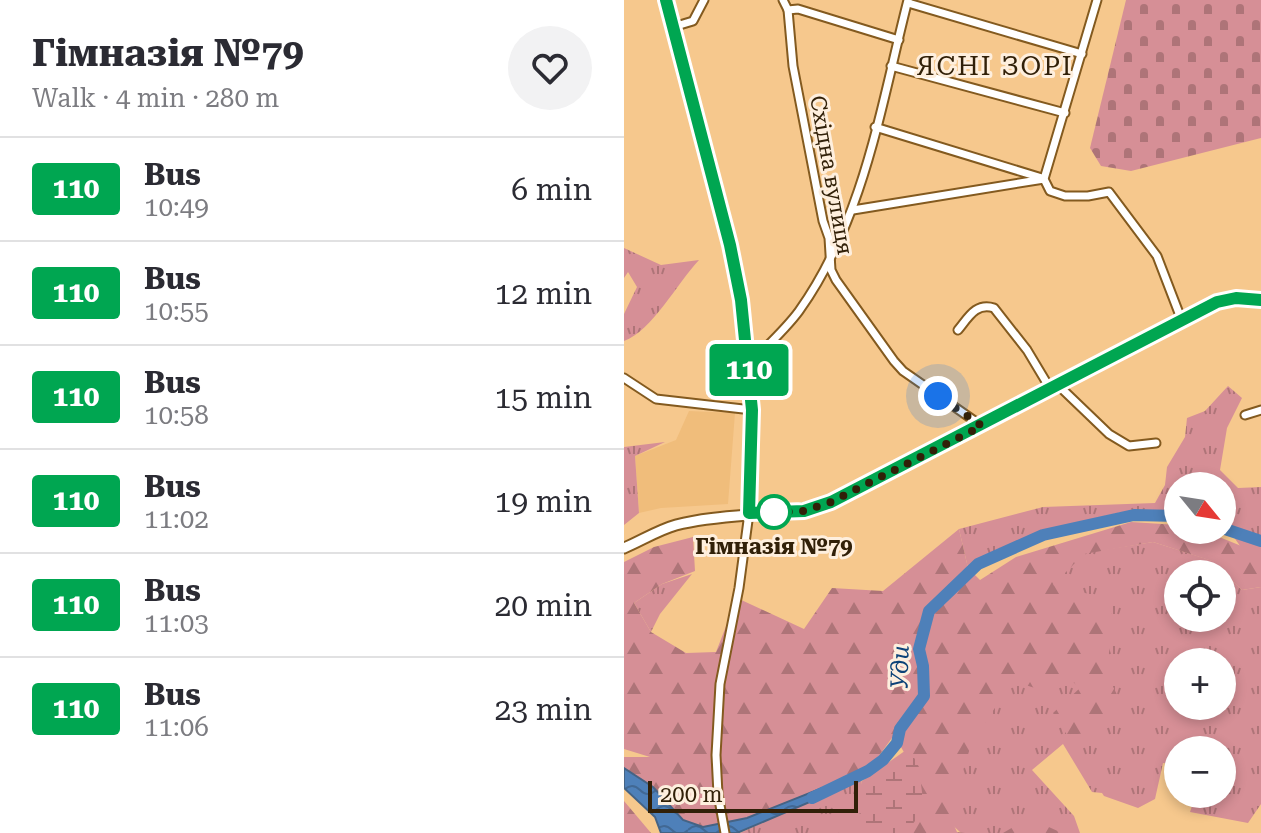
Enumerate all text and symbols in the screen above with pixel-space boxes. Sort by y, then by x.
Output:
button: heart [508,26,592,110]
text: Гімназія №79 [32,31,304,75]
district label: ЯСНІ ЗОРІ [916,51,1074,81]
text: Walk · 4 min · 280 m [32,83,279,113]
street label: Східна вулиця [805,93,858,257]
text: Bus [144,157,201,192]
text: 110 [52,172,100,205]
text: 6 min [511,172,592,207]
text: 10:49 [144,192,209,222]
text: Bus [144,261,201,296]
text: 110 [52,276,100,309]
text: 12 min [495,276,592,311]
text: 10:55 [144,296,209,326]
line badge: 110 [703,344,795,396]
text: 110 [725,353,773,386]
text: Bus [144,365,201,400]
your location [918,376,958,416]
text: 110 [52,380,100,413]
text: 15 min [495,380,592,415]
text: 10:58 [144,400,209,430]
text: Bus [144,469,201,504]
north arrow [1164,472,1236,544]
map controls [1164,472,1236,808]
text: 110 [52,484,100,517]
text: 19 min [495,484,592,519]
marker: Гімназія №79 [757,495,791,529]
text: 11:02 [144,504,209,534]
place label: Гімназія №79 [695,534,853,559]
button: locate [1164,560,1236,632]
text: Bus [144,573,201,608]
text: 110 [52,588,100,621]
text: 20 min [495,588,592,623]
text: 11:03 [144,608,209,638]
water label: Уди [885,645,915,689]
button: + [1164,648,1236,720]
text: Bus [144,677,201,712]
text: 110 [52,692,100,725]
text: 23 min [495,692,592,727]
text: 11:06 [144,712,209,742]
button: − [1164,736,1236,808]
scale bar [648,777,858,813]
text: 200 m [660,782,723,807]

